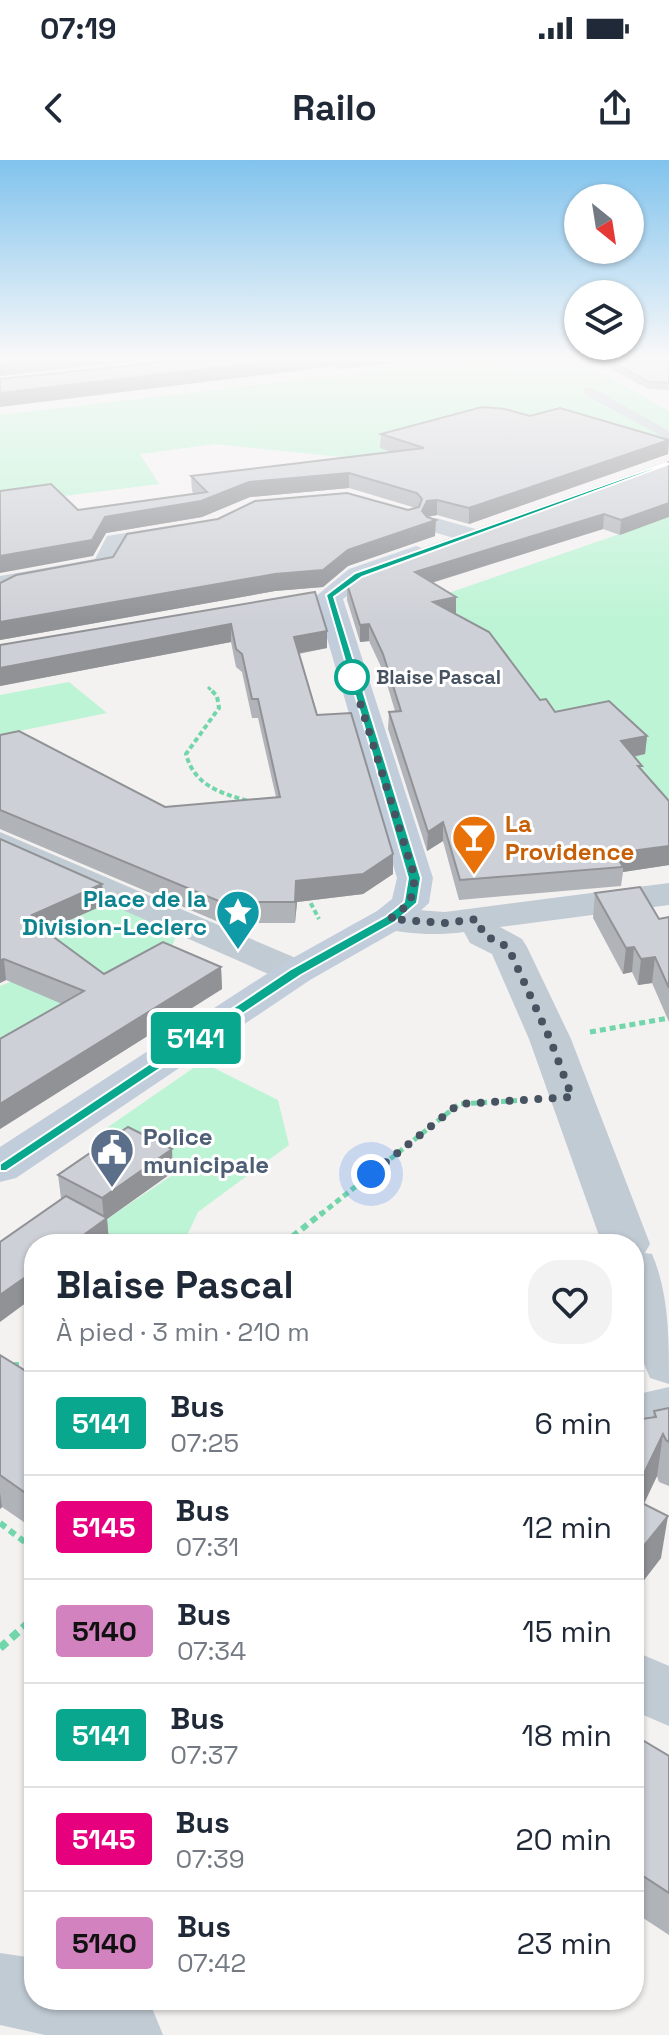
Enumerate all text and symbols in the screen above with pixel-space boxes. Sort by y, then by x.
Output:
text: 07:19 [40,9,117,48]
text: Railo [292,85,377,131]
icon: back [32,86,76,130]
icon: share [593,86,637,130]
north arrow [564,184,644,264]
map controls [564,184,644,360]
button: layers [564,280,644,360]
marker: Blaise Pascal [335,660,369,694]
place label: Blaise Pascal [376,664,501,690]
place label: La Providence [505,808,634,867]
bar icon: La Providence [450,813,498,876]
place label: Place de la Division-Leclerc [22,883,207,942]
place icon: Place de la Division-Leclerc [214,888,262,951]
line badge: 5141 [140,1012,252,1064]
text: 5141 [167,1020,225,1056]
place label: Police municipale [143,1121,269,1180]
public building icon: Police municipale [88,1126,136,1189]
your location [351,1154,391,1194]
button: heart [528,1260,612,1344]
text: Blaise Pascal [56,1261,294,1309]
text: À pied · 3 min · 210 m [56,1315,310,1349]
text: Bus [170,1387,224,1426]
text: 6 min [534,1404,612,1443]
text: 5141 [72,1405,130,1441]
text: 07:25 [170,1426,239,1460]
text: Bus [176,1491,230,1530]
text: 12 min [522,1508,612,1547]
text: 5145 [72,1509,136,1545]
text: 07:31 [176,1530,239,1564]
text: Bus [177,1595,231,1634]
text: 15 min [522,1612,612,1651]
text: 5140 [72,1613,137,1649]
text: 07:34 [177,1634,246,1668]
text: Bus [170,1699,224,1738]
text: 18 min [522,1716,612,1755]
text: 5141 [72,1717,130,1753]
text: 07:37 [170,1738,238,1772]
text: Bus [176,1803,230,1842]
text: 20 min [515,1820,612,1859]
text: 5145 [72,1821,136,1857]
text: 07:39 [176,1842,245,1876]
text: Bus [177,1907,231,1946]
text: 23 min [517,1924,612,1963]
text: 5140 [72,1925,137,1961]
text: 07:42 [177,1946,246,1980]

